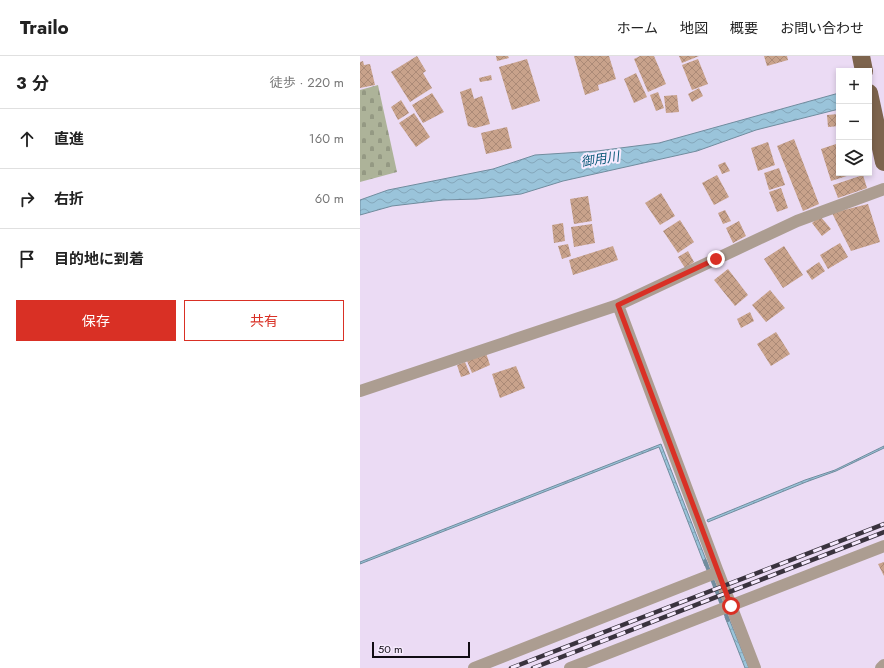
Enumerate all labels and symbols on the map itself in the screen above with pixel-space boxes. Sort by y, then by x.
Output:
water label: 御用川 [579,146,623,171]
route end [707,250,725,268]
route start [722,597,740,615]
scale bar [372,640,470,659]

